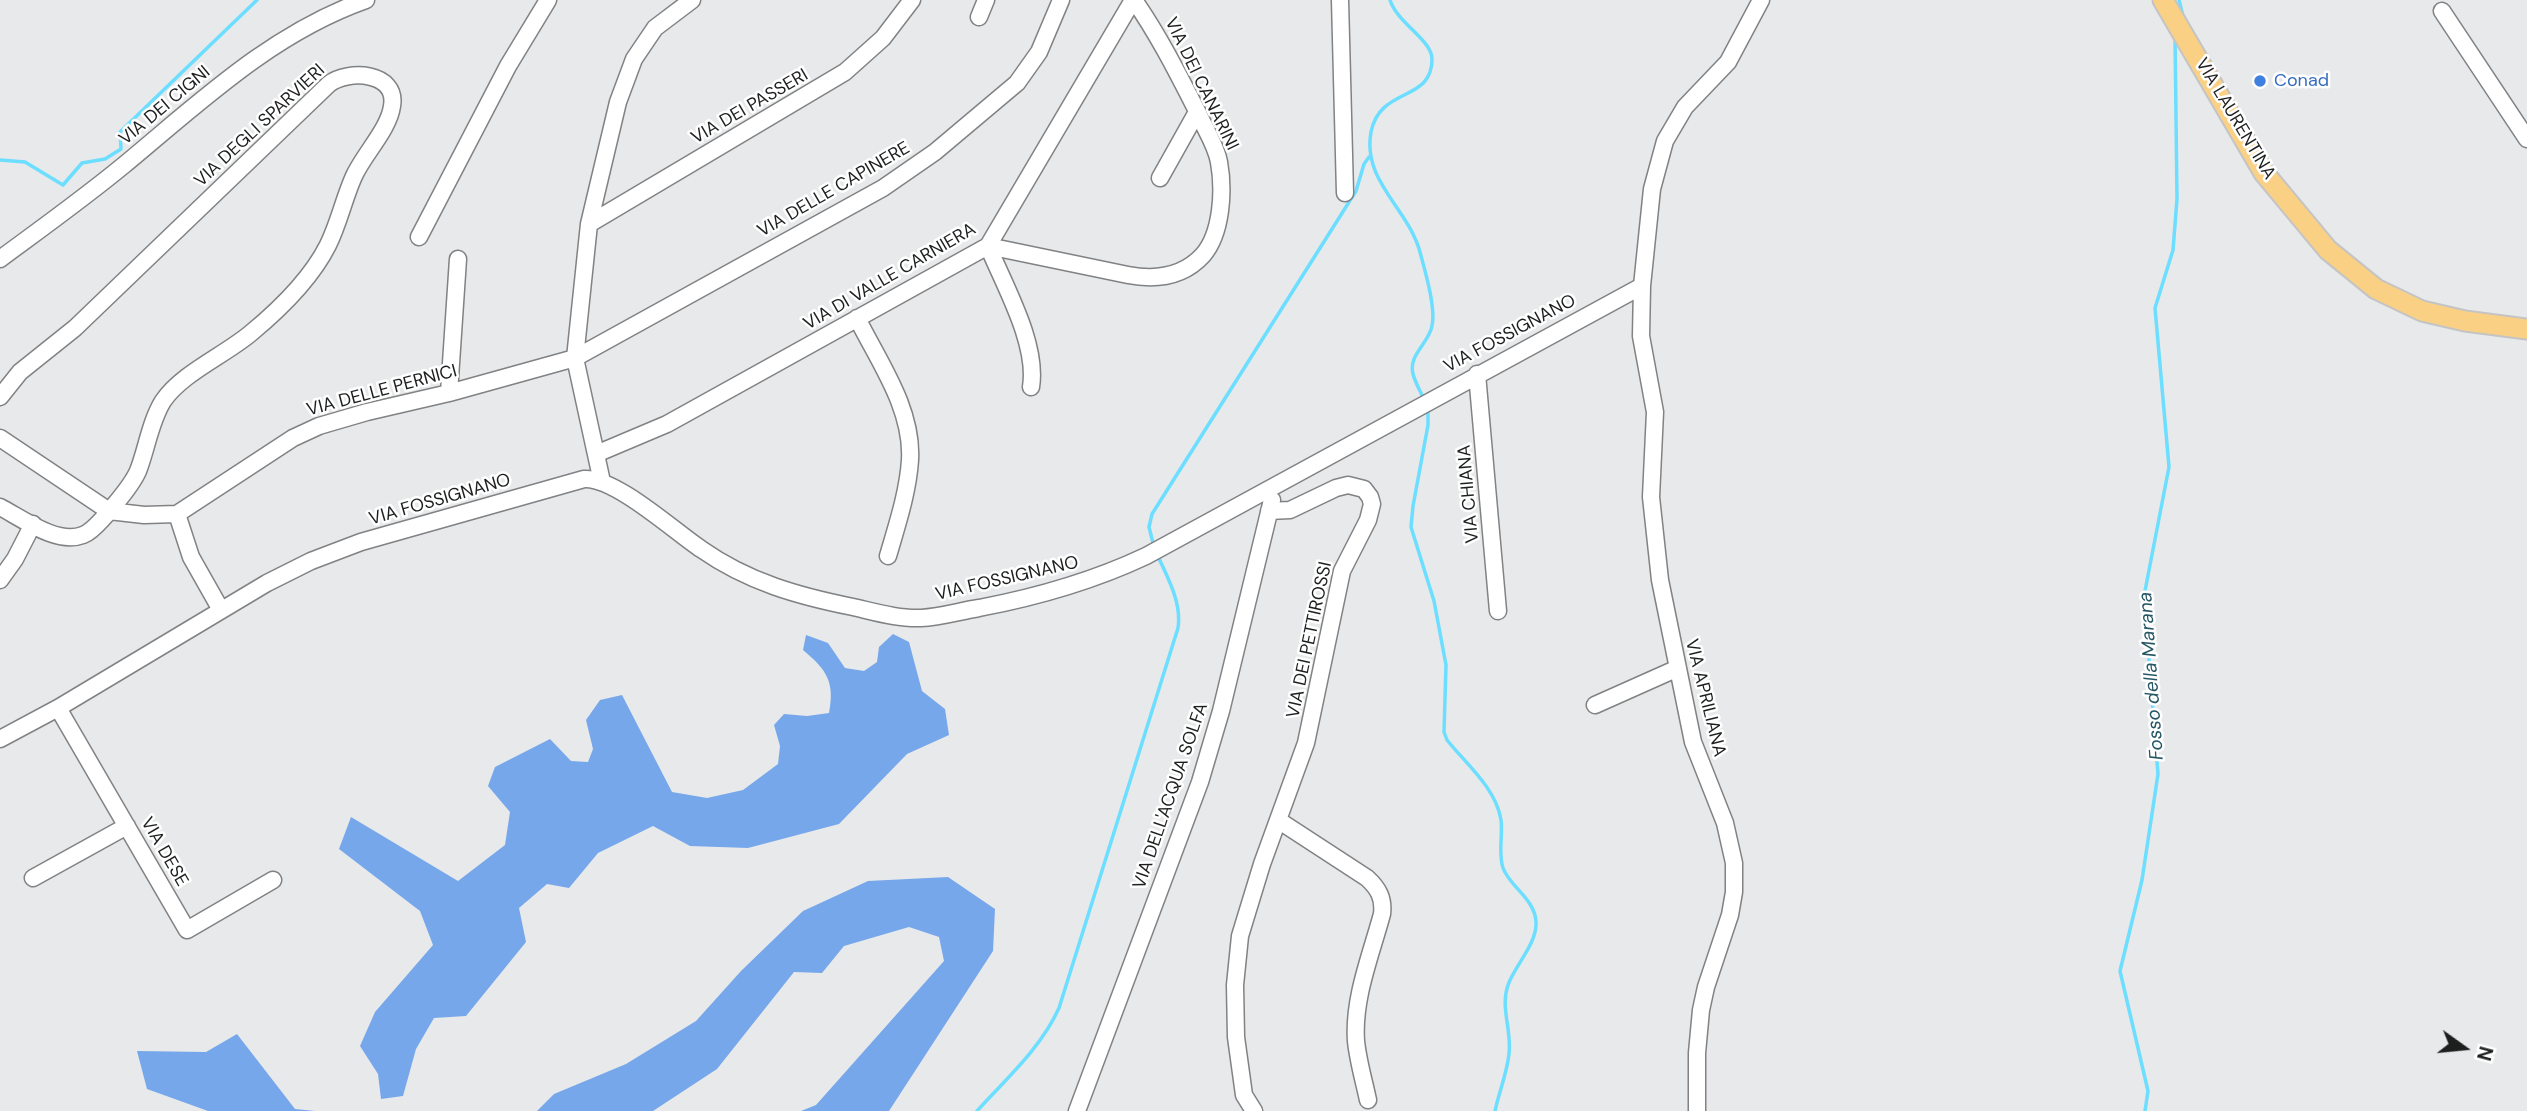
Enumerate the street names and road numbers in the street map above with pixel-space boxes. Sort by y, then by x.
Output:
street label: VIA DEI CANARINI [1160,14,1242,154]
street label: VIA LAURENTINA [2190,54,2280,184]
street label: VIA DEGLI SPARVIERI [190,60,330,192]
street label: VIA DEI CIGNI [115,62,215,150]
street label: VIA DEI PASSERI [688,65,812,149]
street label: VIA DELLE CAPINERE [754,138,914,242]
street label: VIA DI VALLE CARNIERA [800,219,980,335]
street label: VIA FOSSIGNANO [1440,290,1580,378]
street label: VIA DELLE PERNICI [305,361,459,421]
street label: VIA CHIANA [1454,444,1484,544]
street label: VIA FOSSIGNANO [367,469,513,531]
street label: VIA FOSSIGNANO [933,552,1081,606]
street label: VIA DEI PETTIROSSI [1283,560,1337,720]
street label: VIA APRILIANA [1680,637,1730,759]
street label: VIA DELL'ACQUA SOLFA [1129,700,1213,892]
street label: VIA DESE [136,814,192,890]

